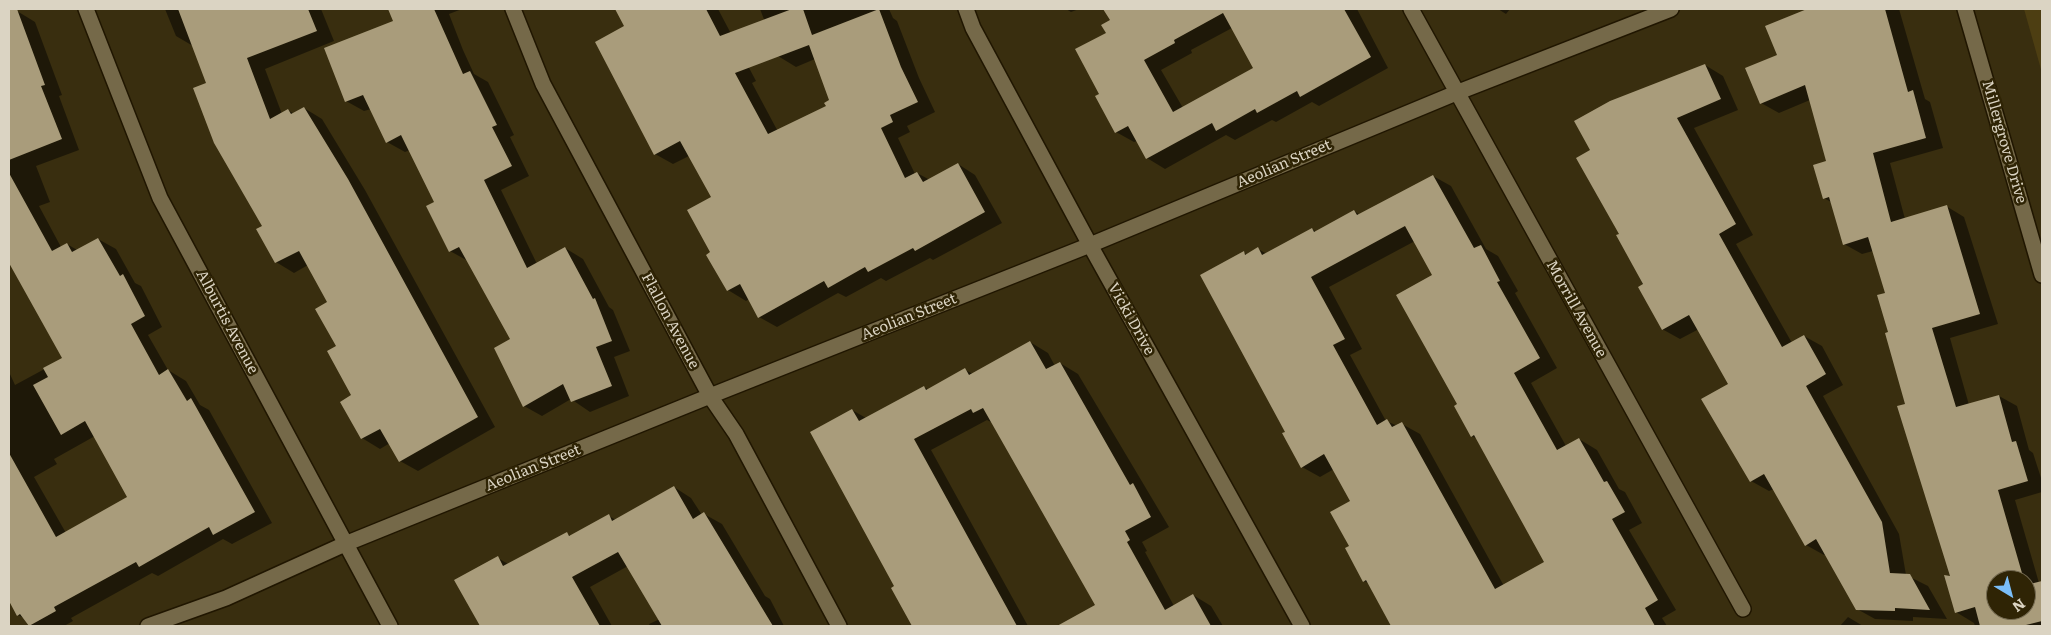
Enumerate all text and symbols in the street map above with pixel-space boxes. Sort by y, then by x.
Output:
street label: Millergrove Drive [1978,78,2030,206]
street label: Aeolian Street [1234,136,1334,192]
street label: Morrill Avenue [1542,257,1610,361]
street label: Alburtis Avenue [192,267,262,377]
street label: Flallon Avenue [637,270,703,372]
street label: Vicki Drive [1104,280,1158,358]
street label: Aeolian Street [859,290,959,344]
street label: Aeolian Street [483,441,583,495]
north arrow [1986,570,2036,620]
text: N [2009,595,2030,618]

